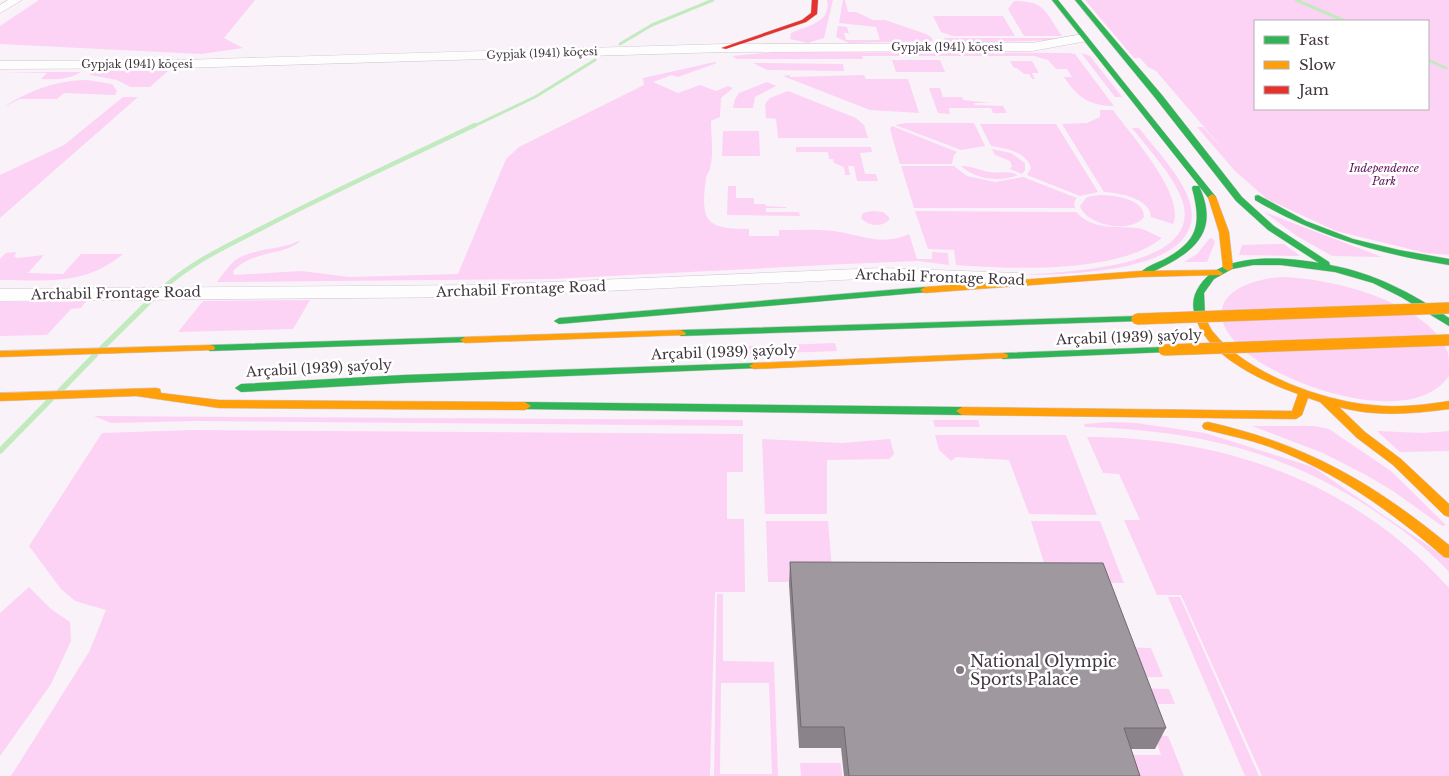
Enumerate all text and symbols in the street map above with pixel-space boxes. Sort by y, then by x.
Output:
legend [1254,20,1429,110]
text: Fast [1299,30,1330,49]
street label: Gypjak (1941) köçesi [891,40,1003,54]
street label: Gypjak (1941) köçesi [486,44,598,62]
text: Slow [1299,55,1336,74]
street label: Gypjak (1941) köçesi [81,57,193,71]
text: Jam [1297,80,1329,99]
park label: Independence Park [1348,161,1419,188]
street label: Archabil Frontage Road [854,265,1026,289]
street label: Archabil Frontage Road [435,277,607,301]
street label: Archabil Frontage Road [30,283,202,303]
street label: Arçabil (1939) şaýoly [1055,325,1202,349]
street label: Arçabil (1939) şaýoly [650,340,797,364]
street label: Arçabil (1939) şaýoly [245,355,392,381]
place label: National Olympic Sports Palace [970,651,1117,689]
marker: National Olympic Sports Palace [954,664,966,676]

